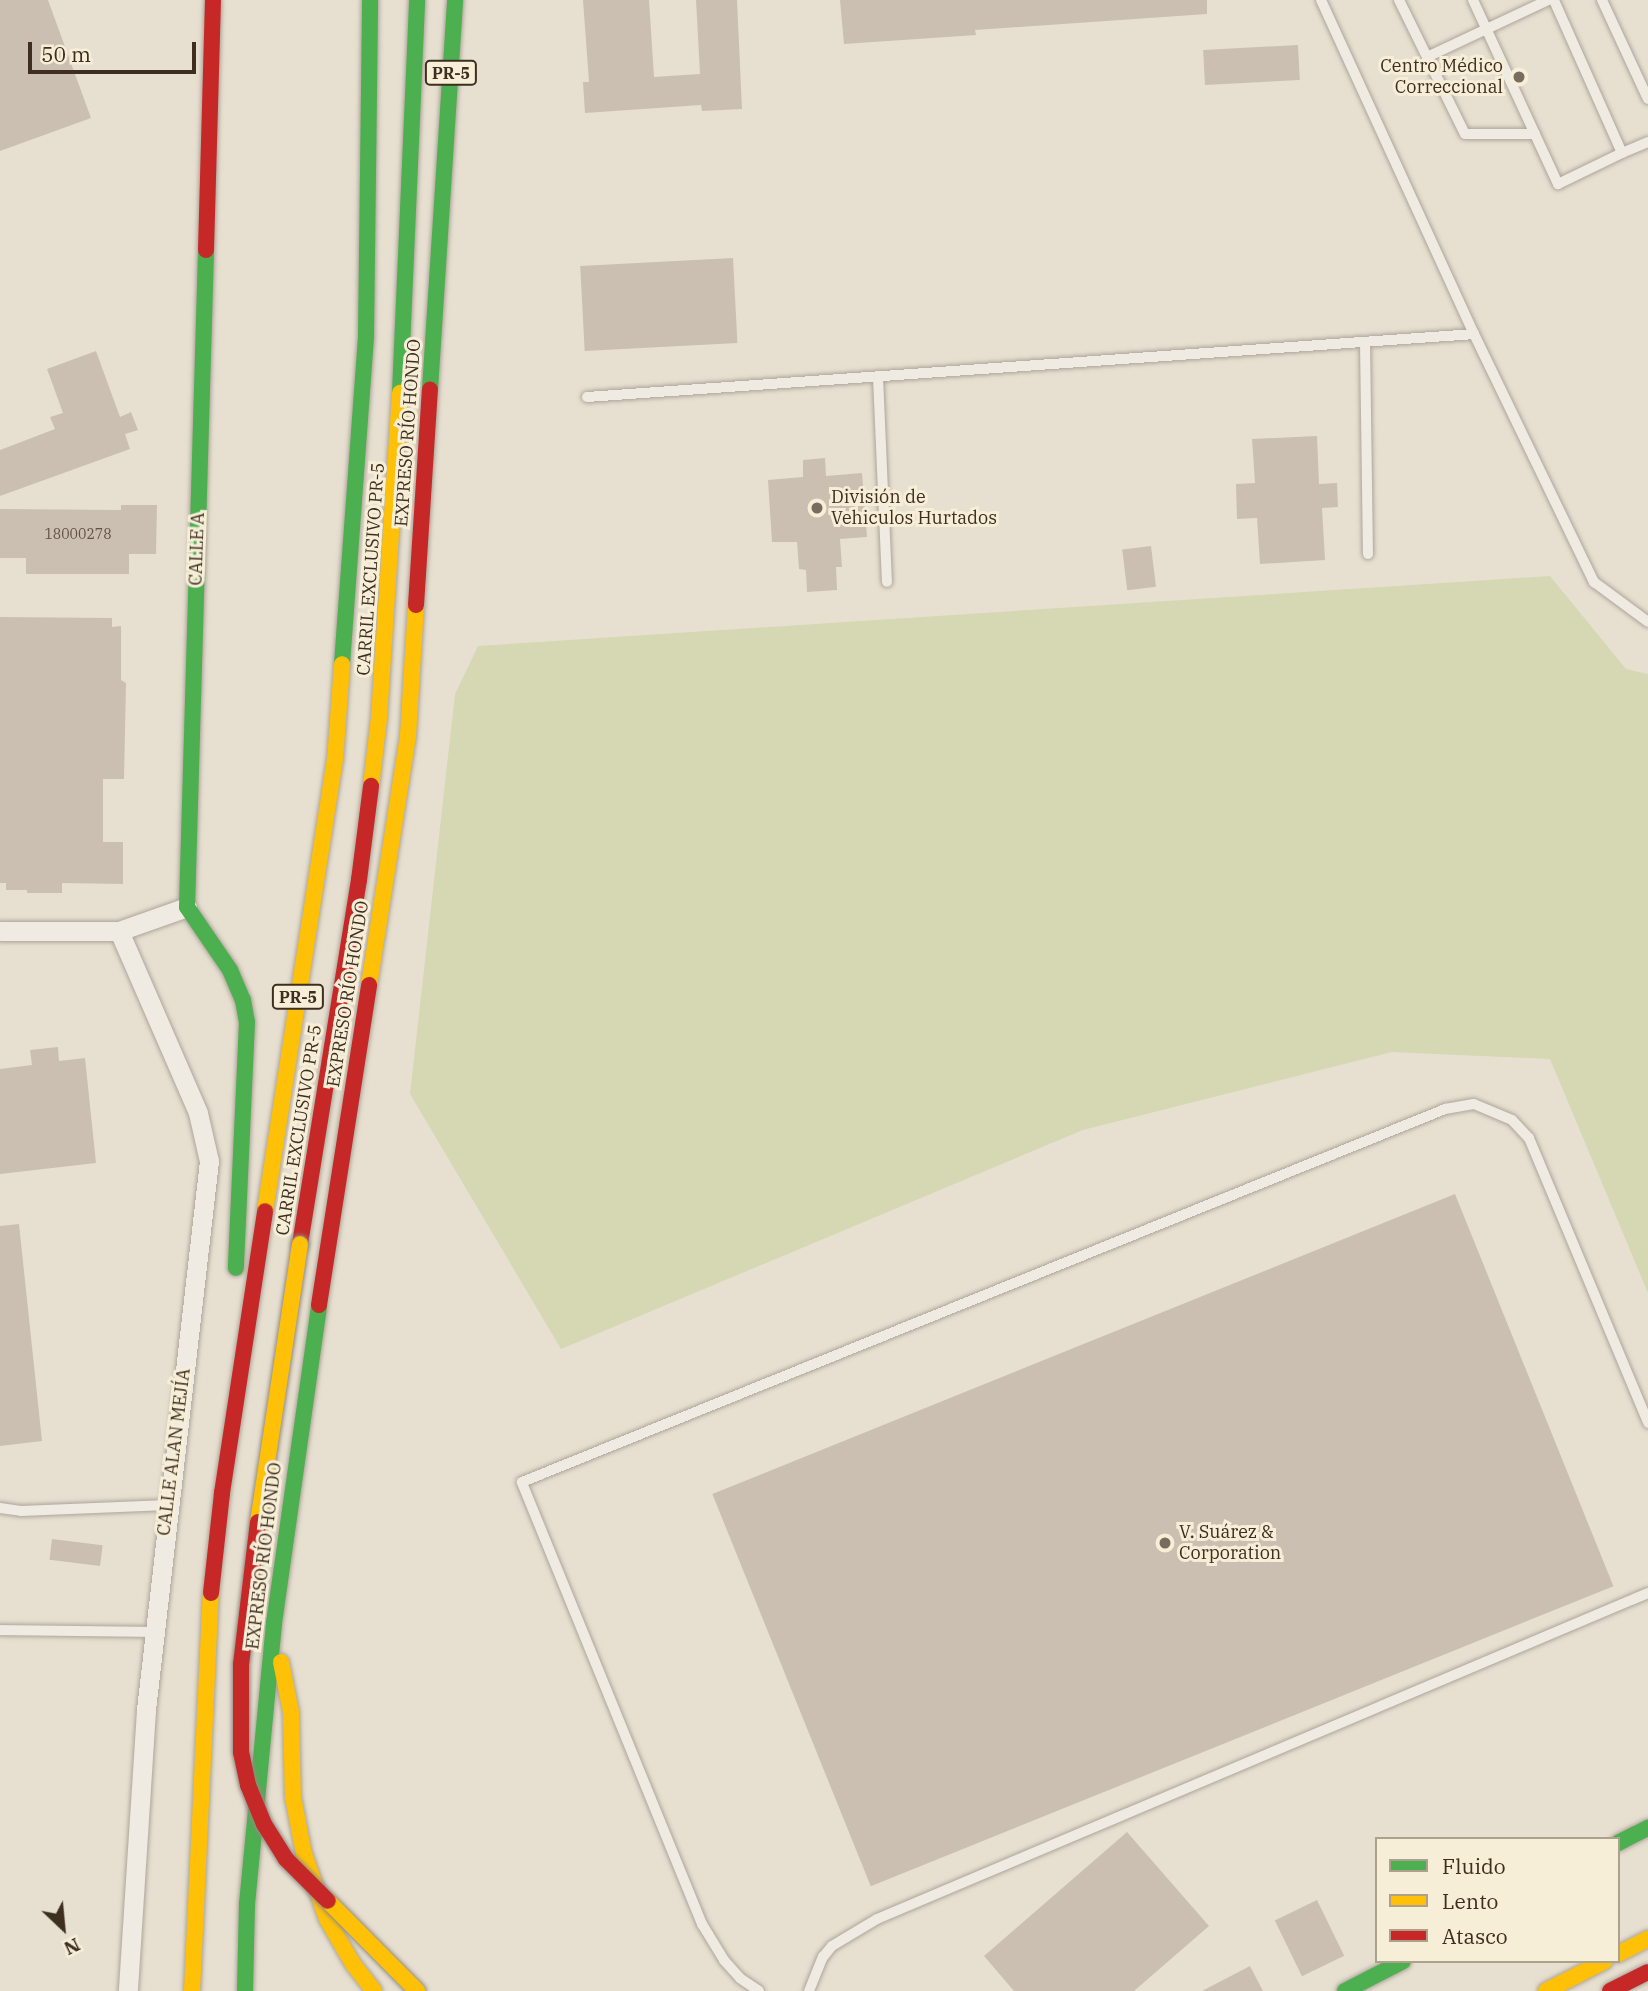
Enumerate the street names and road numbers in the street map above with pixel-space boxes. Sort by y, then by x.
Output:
road number: PR-5 [425,60,477,86]
street label: EXPRESO RÍO HONDO [391,338,425,528]
street label: CARRIL EXCLUSIVO PR-5 [353,462,389,676]
street label: CALLE A [185,512,209,586]
street label: EXPRESO RÍO HONDO [323,899,373,1089]
road number: PR-5 [272,984,324,1009]
street label: CARRIL EXCLUSIVO PR-5 [272,1023,326,1237]
street label: CALLE ALAN MEJÍA [153,1367,195,1537]
street label: EXPRESO RÍO HONDO [242,1461,286,1651]

